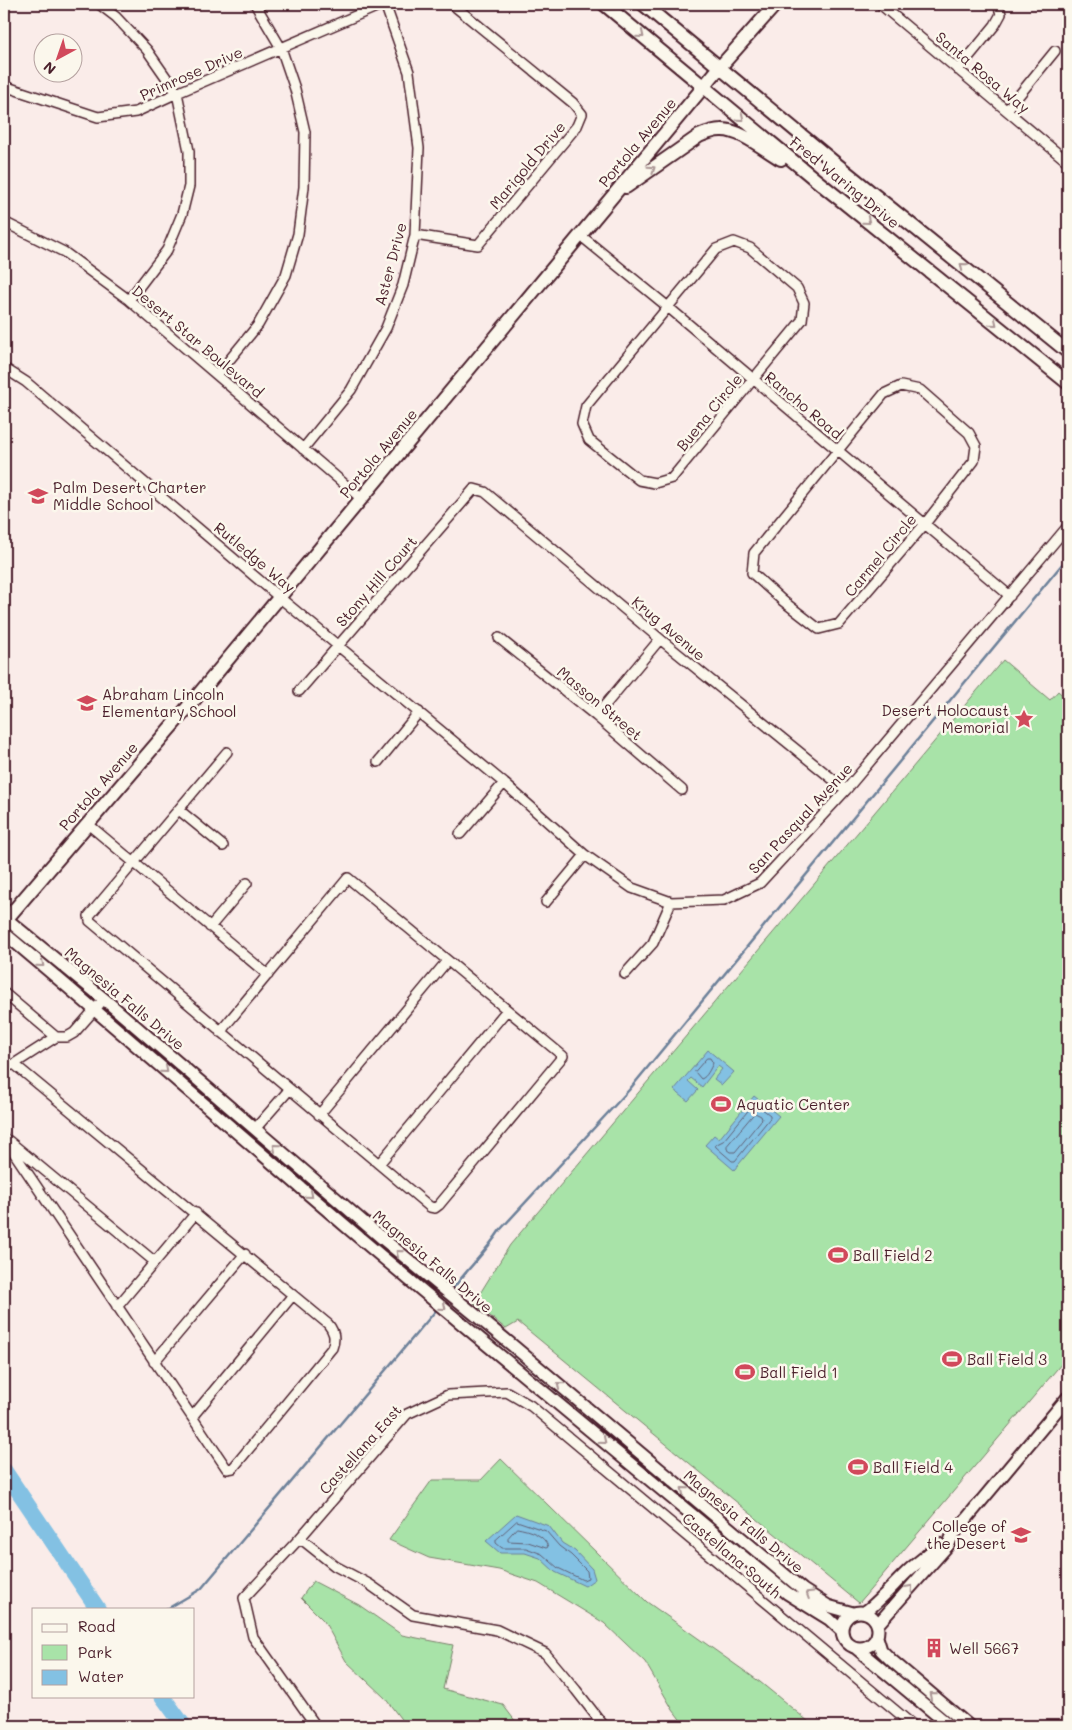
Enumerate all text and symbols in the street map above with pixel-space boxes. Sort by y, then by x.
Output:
street label: Santa Rosa Way [932,27,1034,117]
one-way arrow [636,29,645,38]
north arrow [32,32,82,82]
street label: Primrose Drive [136,41,246,105]
text: N [39,58,60,79]
street label: Portola Avenue [594,93,680,191]
one-way arrow [736,113,745,122]
street label: Marigold Drive [484,117,570,213]
street label: Fred Waring Drive [786,132,904,232]
one-way arrow [646,166,655,176]
one-way arrow [861,216,870,224]
street label: Aster Drive [369,220,411,308]
one-way arrow [959,262,968,271]
street label: Desert Star Boulevard [128,280,268,402]
one-way arrow [988,317,997,325]
street label: Rancho Road [761,367,847,443]
street label: Buena Circle [672,369,746,455]
street label: Portola Avenue [335,404,421,502]
place label: Palm Desert Charter Middle School [53,477,207,514]
school or university icon: Palm Desert Charter Middle School [27,485,49,507]
street label: Carmel Circle [840,509,920,601]
street label: Rutledge Way [210,517,300,597]
street label: Stony Hill Court [331,531,421,631]
street label: Krug Avenue [628,591,710,665]
street label: Masson Street [553,661,647,745]
place label: Abraham Lincoln Elementary School [102,684,237,721]
school or university icon: Abraham Lincoln Elementary School [76,692,98,714]
place label: Desert Holocaust Memorial [881,700,1009,737]
place icon: Desert Holocaust Memorial [1013,708,1035,730]
street label: Portola Avenue [54,738,142,834]
street label: San Pasqual Avenue [743,758,857,878]
street label: Magnesia Falls Drive [61,942,189,1054]
one-way arrow [36,959,45,968]
one-way arrow [159,1064,168,1072]
sports icon: Aquatic Center [710,1093,732,1115]
place label: Aquatic Center [736,1094,850,1114]
one-way arrow [272,1144,281,1153]
one-way arrow [304,1189,313,1198]
street label: Magnesia Falls Drive [369,1205,497,1317]
sports icon: Ball Field 2 [827,1244,849,1266]
place label: Ball Field 2 [853,1245,933,1265]
one-way arrow [396,1250,405,1258]
one-way arrow [438,1301,447,1310]
sports icon: Ball Field 3 [941,1348,963,1370]
place label: Ball Field 3 [967,1349,1047,1369]
sports icon: Ball Field 1 [734,1361,756,1383]
place label: Ball Field 1 [760,1362,838,1382]
one-way arrow [557,1383,566,1391]
street label: Castellana East [314,1400,406,1498]
one-way arrow [597,1435,606,1443]
sports icon: Ball Field 4 [847,1456,869,1478]
place label: Ball Field 4 [873,1457,953,1477]
street label: Magnesia Falls Drive [680,1465,808,1577]
one-way arrow [681,1487,690,1496]
street label: Castellana South [678,1508,786,1602]
place label: College of the Desert [927,1516,1007,1553]
school or university icon: College of the Desert [1010,1524,1032,1546]
one-way arrow [904,1584,913,1593]
one-way arrow [805,1590,814,1600]
legend [32,1608,195,1698]
text: Road [78,1616,115,1636]
building icon: Well 5667 [923,1637,945,1659]
place label: Well 5667 [949,1638,1019,1658]
text: Park [78,1642,112,1662]
text: Water [78,1666,124,1686]
one-way arrow [928,1692,937,1701]

